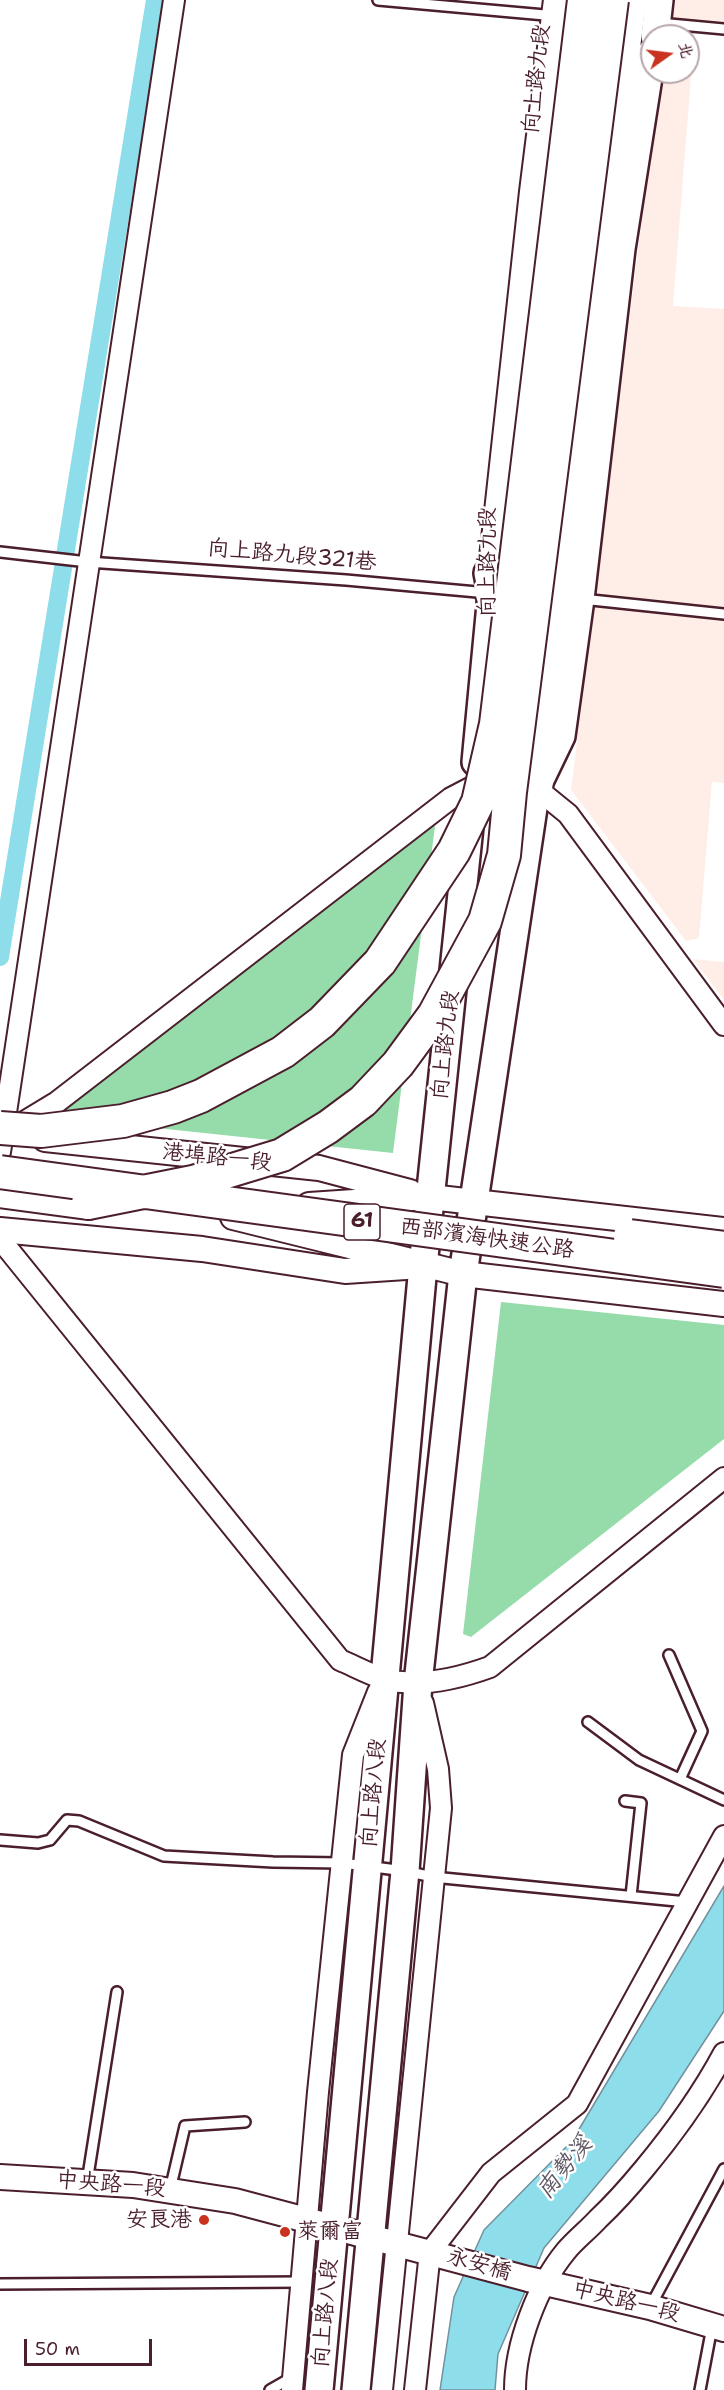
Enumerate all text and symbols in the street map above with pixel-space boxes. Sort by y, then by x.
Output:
street label: 向上路九段 [518,23,556,135]
north arrow [640,24,700,84]
text: 北 [674,40,698,60]
street label: 向上路九段 [475,507,501,617]
street label: 向上路九段321巷 [206,535,378,577]
street label: 向上路九段 [427,989,465,1101]
street label: 港埠路一段 [161,1139,273,1177]
road number: 61 [344,1204,380,1240]
street label: 西部濱海快速公路 [398,1214,576,1264]
street label: 向上路八段 [356,1737,392,1849]
water label: 南勢溪 [531,2131,599,2205]
street label: 中央路一段 [55,2167,167,2203]
place label: 安良港 [126,2207,192,2233]
marker: 安良港 [197,2213,211,2227]
place label: 萊爾富 [297,2219,363,2245]
marker: 萊爾富 [278,2225,292,2239]
street label: 永安橋 [444,2243,514,2287]
street label: 向上路八段 [308,2257,344,2369]
street label: 中央路一段 [569,2276,683,2328]
scale bar [27,2327,154,2365]
text: 50 m [35,2337,80,2361]

